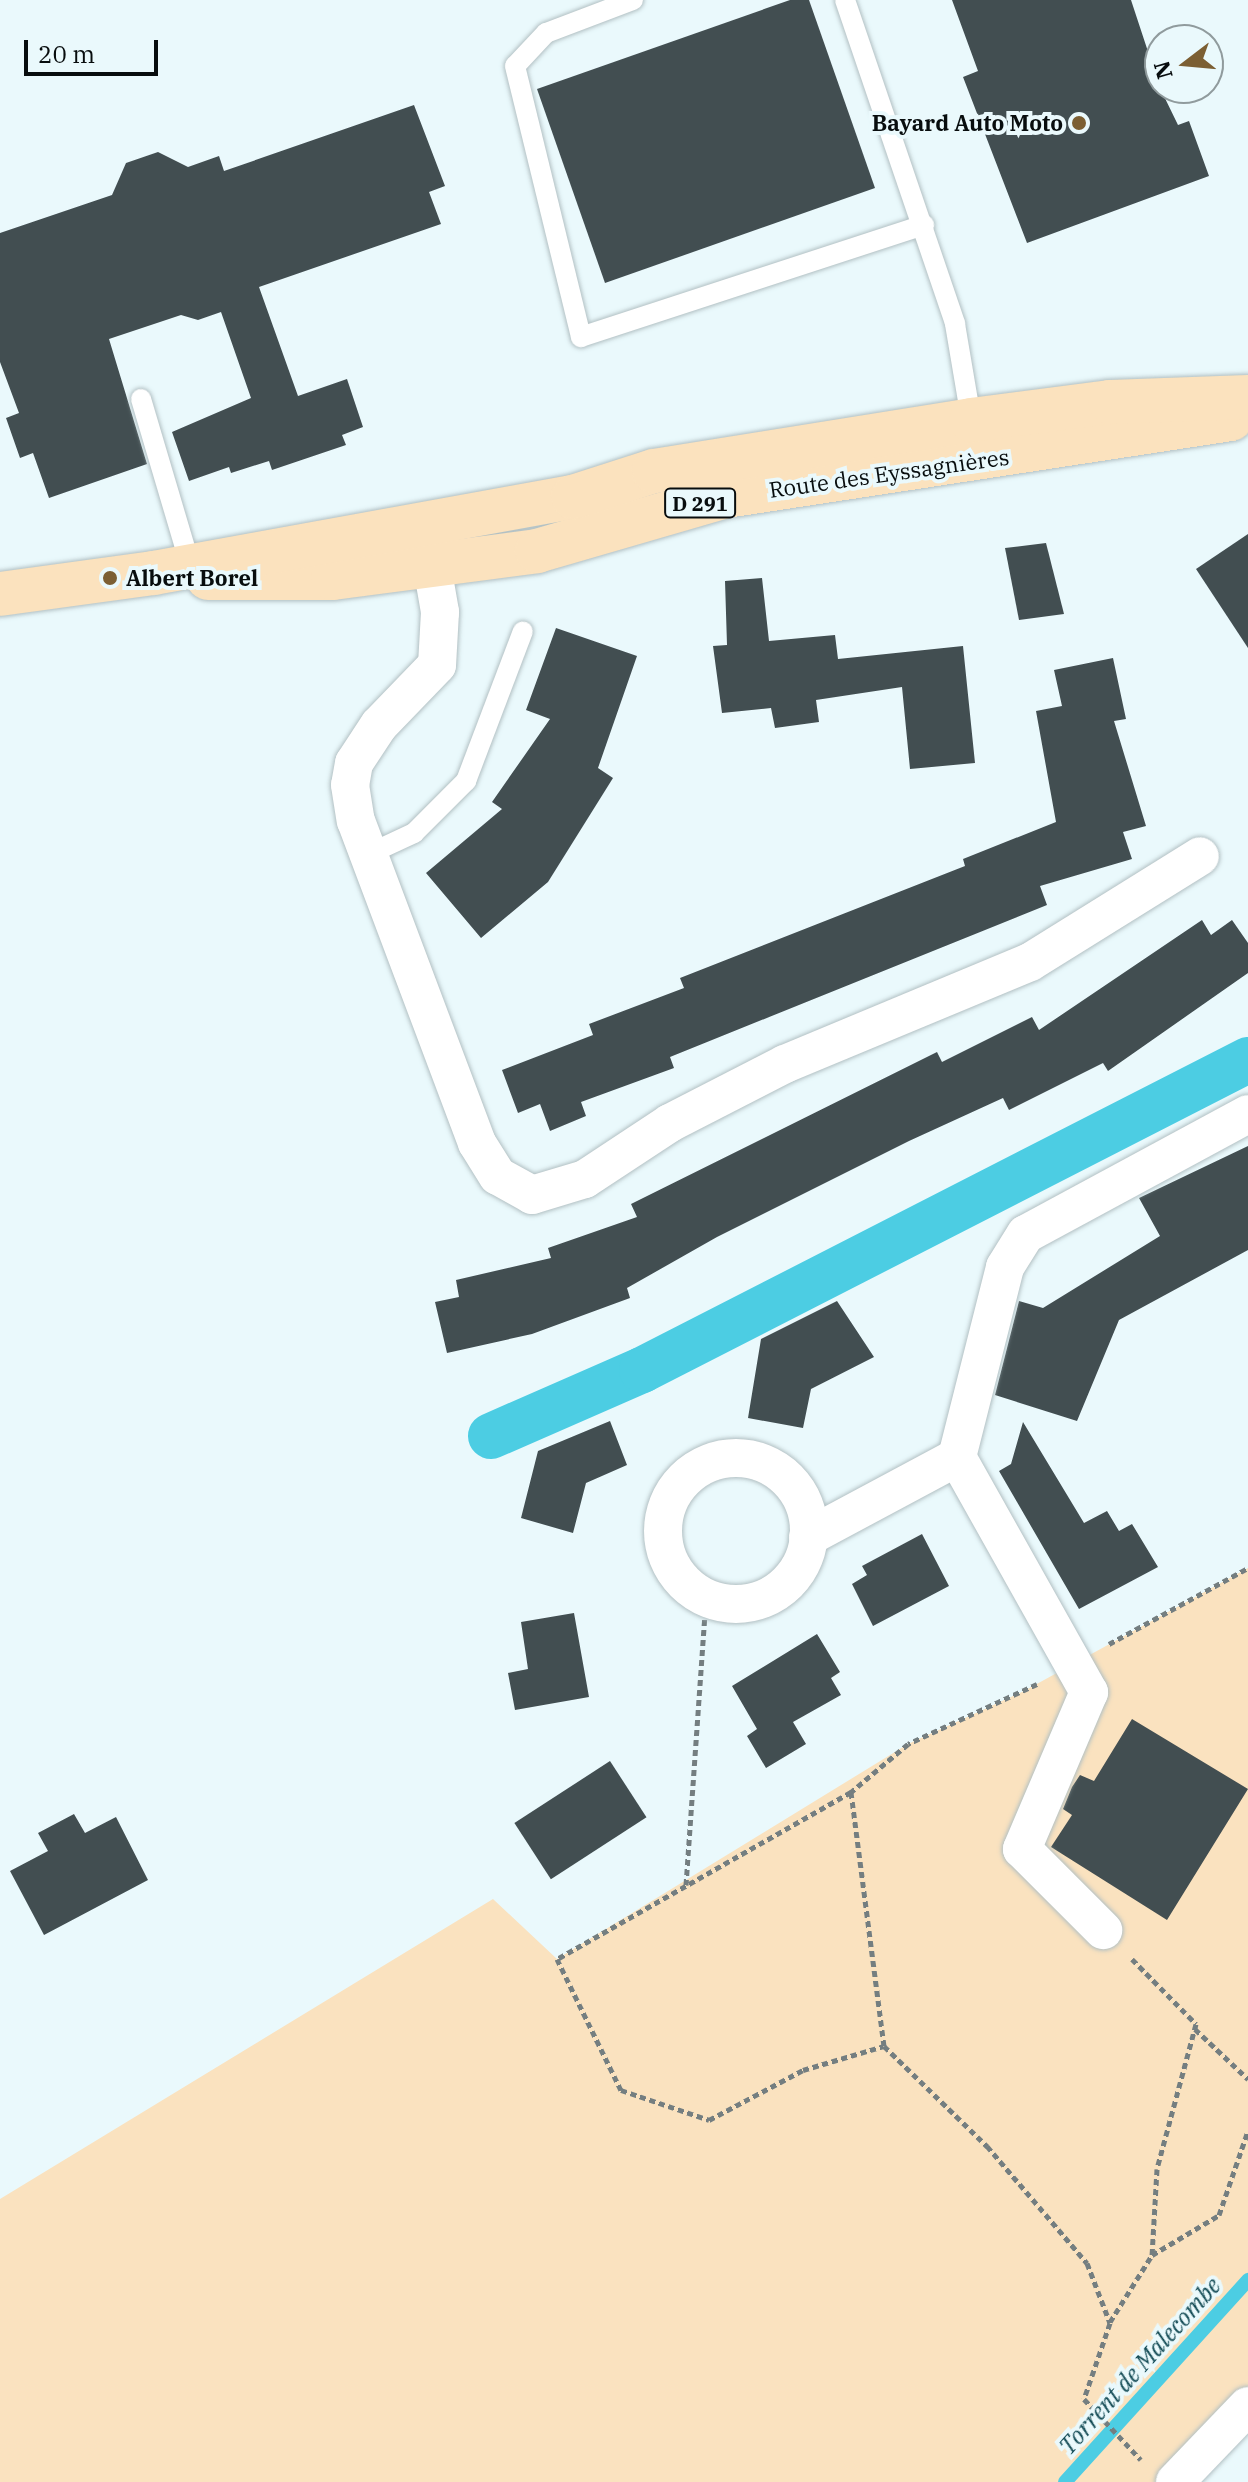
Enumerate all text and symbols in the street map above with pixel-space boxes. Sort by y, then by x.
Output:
scale bar [28,24,162,74]
north arrow [1144,24,1224,104]
text: 20 m [38,38,95,70]
text: N [1146,58,1179,83]
place label: Bayard Auto Moto [872,110,1063,136]
marker: Bayard Auto Moto [1070,114,1088,132]
street label: Route des Eyssagnières [767,443,1011,503]
road number: D 291 [664,487,736,519]
place label: Albert Borel [126,565,258,591]
marker: Albert Borel [101,569,119,587]
water label: Torrent de Malecombe [1053,2272,1227,2460]

